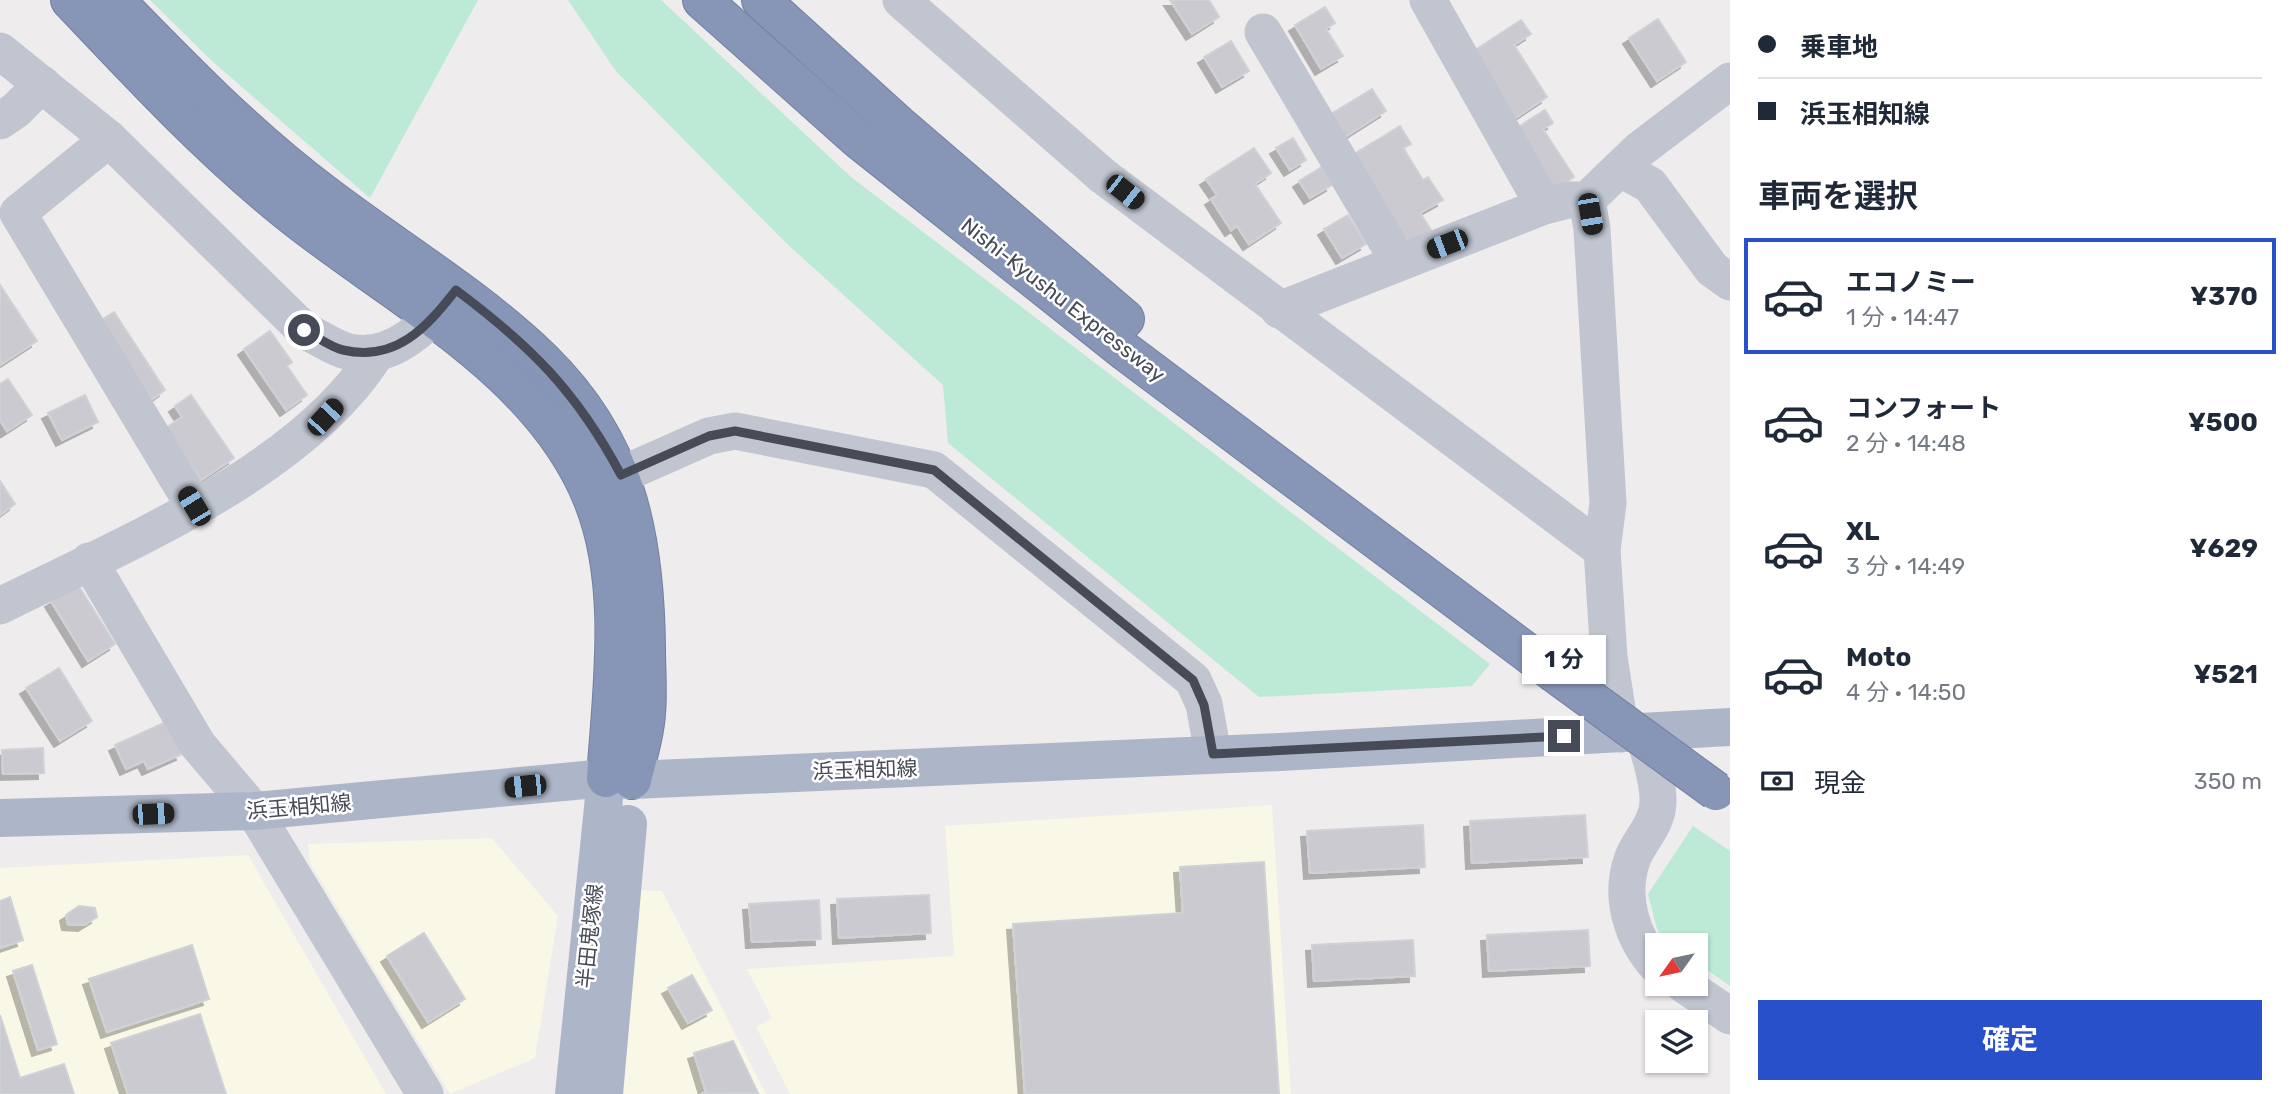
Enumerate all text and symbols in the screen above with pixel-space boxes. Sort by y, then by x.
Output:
text: 乗車地 [1800,32,1878,63]
text: 浜玉相知線 [1800,99,1930,130]
car [1102,171,1149,213]
text: 車両を選択 [1758,177,1918,215]
car [1577,191,1604,237]
street label: Nishi-Kyushu Expressway [956,212,1171,387]
car [1424,227,1471,261]
icon: car [1762,265,1825,328]
text: エコノミー [1846,267,1976,298]
text: ¥370 [2190,281,2258,312]
text: 1 分 · 14:47 [1846,303,1959,331]
route start [288,314,320,346]
icon: car [1762,391,1825,454]
text: コンフォート [1846,393,2001,424]
car [303,394,348,440]
text: ¥500 [2188,407,2258,438]
text: 2 分 · 14:48 [1846,429,1966,457]
car [175,483,214,529]
text: XL [1846,516,1879,547]
icon: car [1762,517,1825,580]
text: ¥629 [2190,533,2258,564]
text: 3 分 · 14:49 [1846,552,1965,580]
callout: 1 分 [1522,634,1606,684]
text: Moto [1846,642,1911,673]
icon: car [1762,643,1825,706]
text: 1 分 [1544,645,1584,673]
text: ¥521 [2193,659,2258,690]
text: 4 分 · 14:50 [1846,678,1966,706]
route end [1548,720,1580,752]
street label: 浜玉相知線 [812,755,918,784]
icon: cash [1758,762,1796,800]
text: 350 m [2194,767,2262,795]
text: 現金 [1814,768,1866,799]
car [504,773,547,799]
street label: 浜玉相知線 [246,789,352,824]
car [132,803,175,825]
street label: 半田鬼塚線 [572,882,607,989]
north arrow [1645,933,1708,996]
map controls [1645,933,1708,1073]
button: 確定 [1758,1000,2262,1080]
button: layers [1645,1010,1708,1073]

